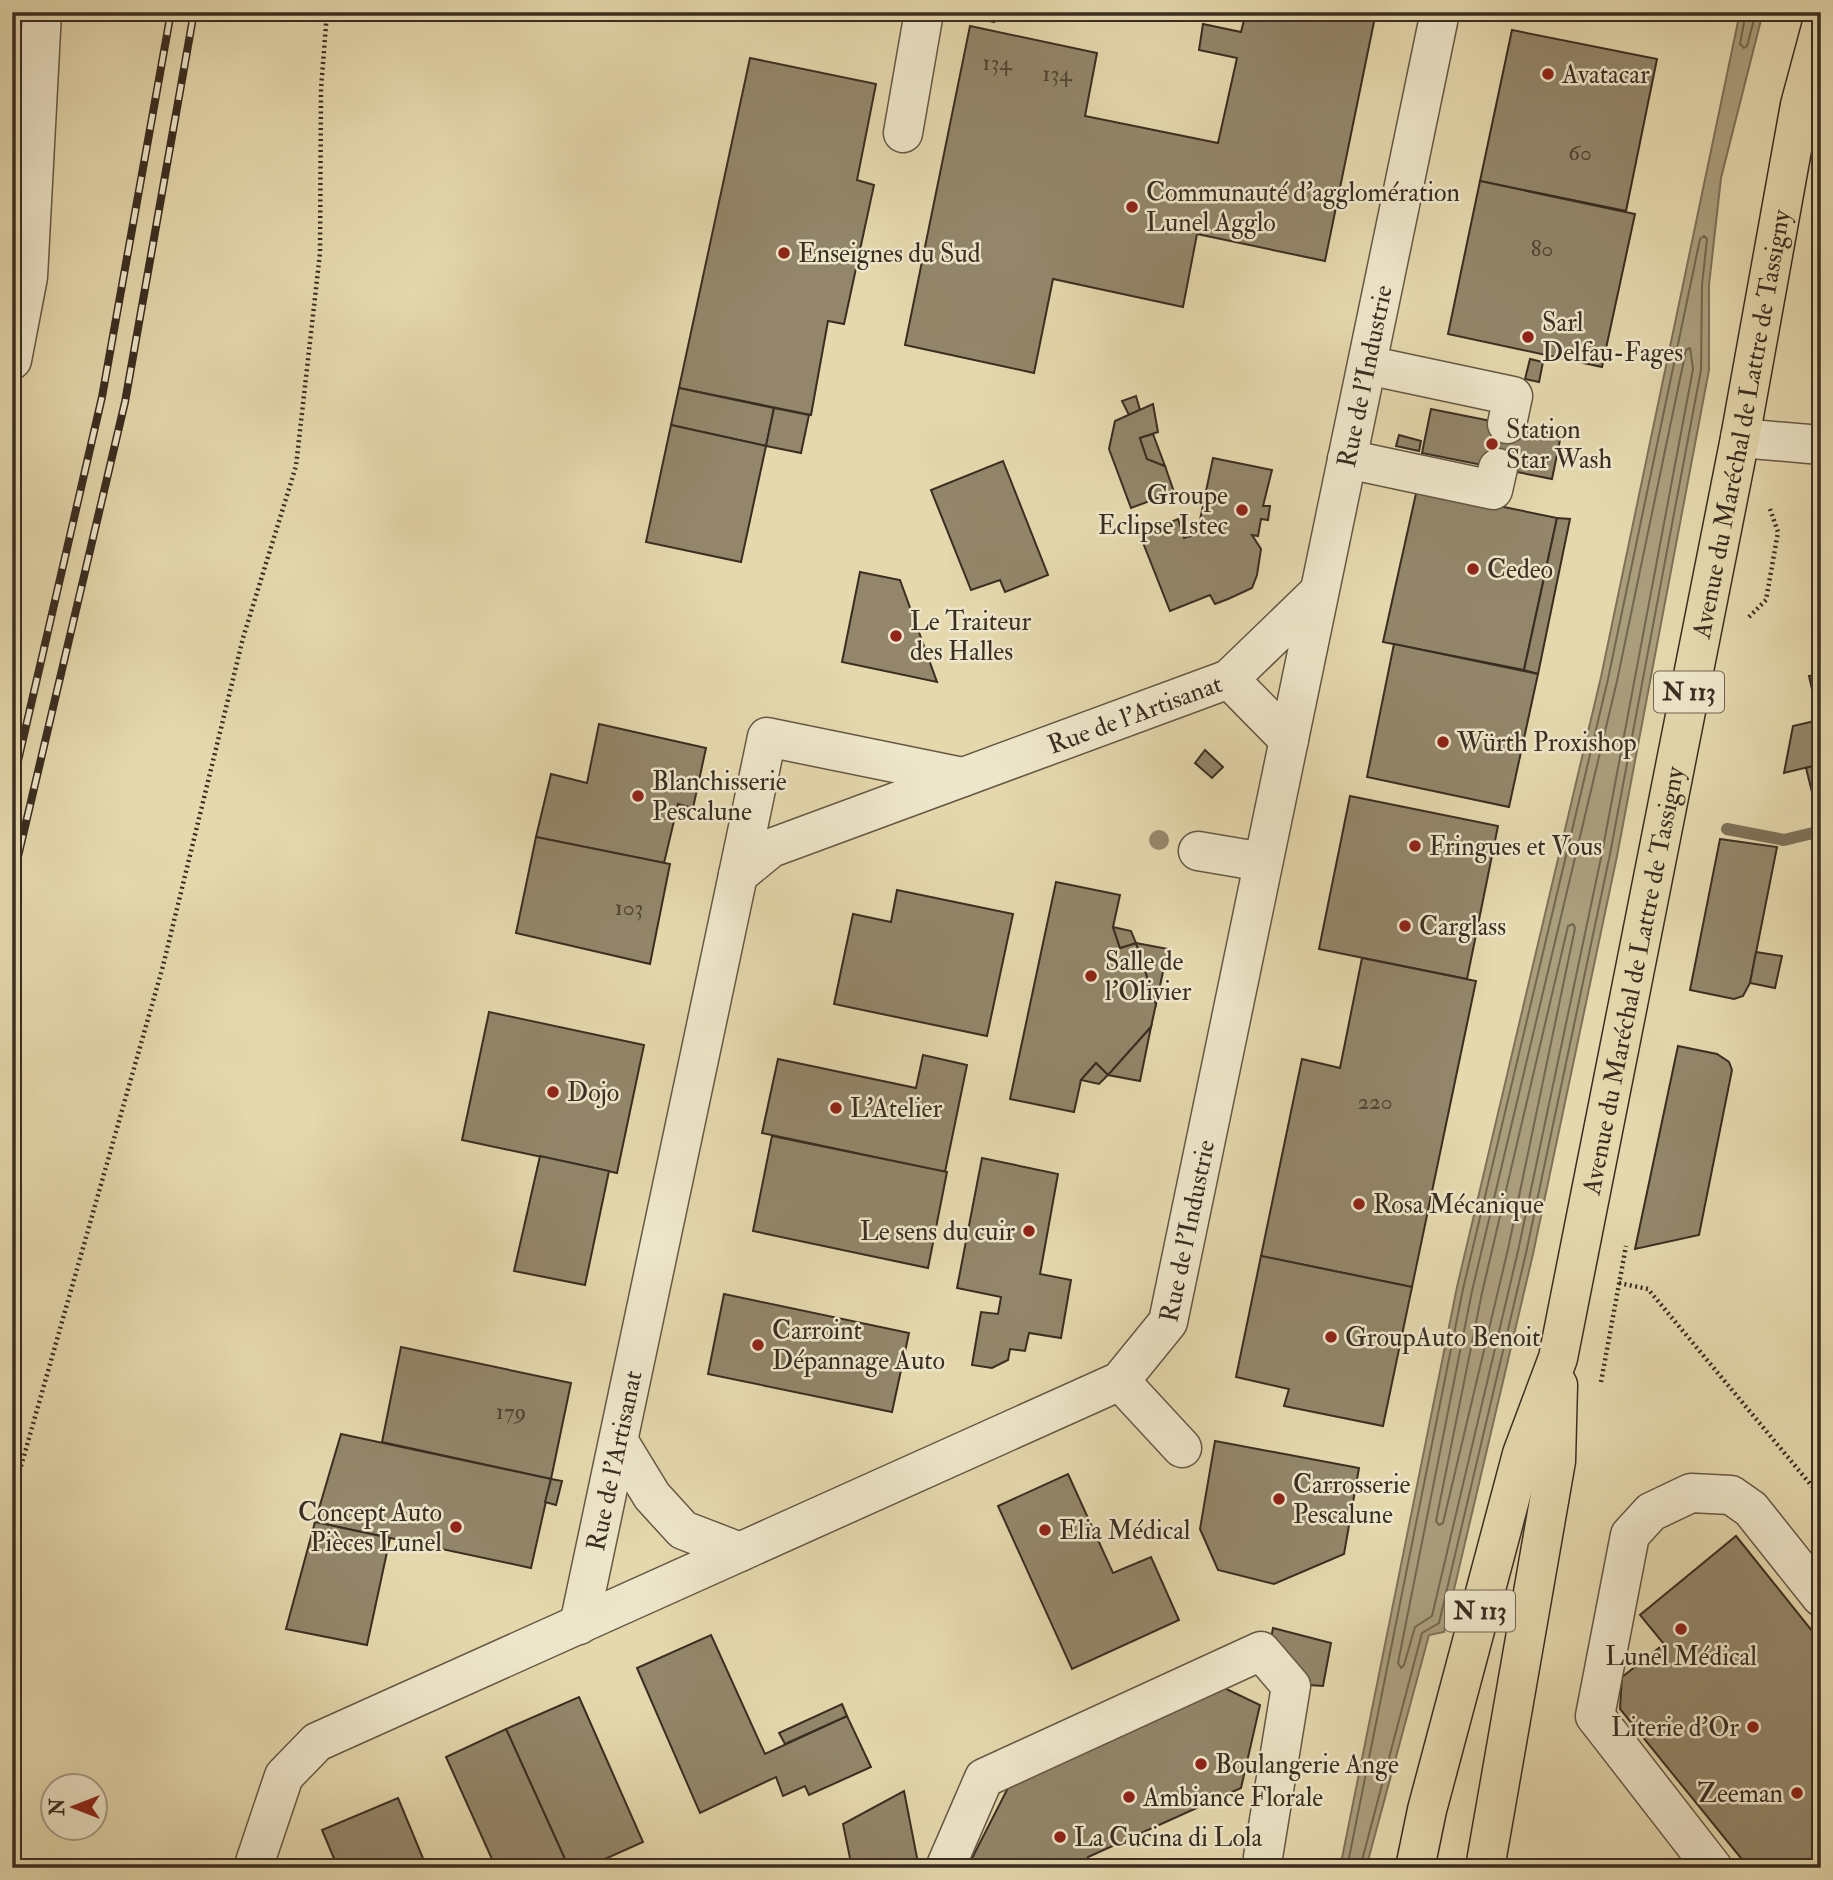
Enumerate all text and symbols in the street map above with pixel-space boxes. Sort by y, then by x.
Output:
house number: 134 [982,48,1013,77]
house number: 134 [1042,59,1073,88]
place label: Avatacar [1561,59,1650,91]
marker: Avatacar [1540,66,1556,82]
house number: 60 [1568,138,1592,167]
place label: Communauté d'agglomération Lunel Agglo [1146,177,1460,239]
marker: Communauté d'agglomération Lunel Agglo [1124,199,1140,215]
street label: Avenue du Maréchal de Lattre de Tassigny [1686,207,1798,642]
house number: 80 [1531,234,1553,263]
place label: Enseignes du Sud [798,238,981,270]
marker: Enseignes du Sud [776,245,792,261]
street label: Rue de l'Industrie [1331,282,1400,470]
place label: Sarl Delfau-Fages [1542,307,1683,369]
marker: Sarl Delfau-Fages [1520,329,1536,345]
place label: Station Star Wash [1506,414,1612,476]
marker: Station Star Wash [1484,436,1500,452]
place label: Groupe Eclipse Istec [1098,480,1228,543]
marker: Groupe Eclipse Istec [1234,502,1250,518]
place label: Cedeo [1487,554,1553,586]
marker: Cedeo [1465,561,1481,577]
place label: Le Traiteur des Halles [910,606,1032,668]
marker: Le Traiteur des Halles [888,628,904,644]
street label: Rue de l'Artisanat [1043,668,1227,761]
road number: N 113 [1654,672,1724,712]
place label: Würth Proxishop [1456,727,1637,760]
marker: Würth Proxishop [1435,734,1451,750]
street label: Avenue du Maréchal de Lattre de Tassigny [1575,763,1692,1199]
place label: Blanchisserie Pescalune [652,766,787,828]
marker: Blanchisserie Pescalune [630,788,646,804]
place label: Fringues et Vous [1429,831,1602,863]
marker: Fringues et Vous [1407,838,1423,854]
house number: 103 [615,893,643,922]
place label: Carglass [1419,911,1506,943]
marker: Carglass [1397,918,1413,934]
place label: Salle de l'Olivier [1105,946,1192,1008]
marker: Salle de l'Olivier [1083,968,1099,984]
place label: Dojo [567,1077,619,1109]
marker: Dojo [545,1084,561,1100]
house number: 220 [1357,1087,1393,1116]
place label: L’Atelier [850,1093,942,1125]
marker: L’Atelier [828,1100,844,1116]
street label: Rue de l'Industrie [1153,1137,1222,1325]
place label: Rosa Mécanique [1373,1189,1544,1221]
marker: Rosa Mécanique [1351,1196,1367,1212]
place label: Le sens du cuir [860,1216,1015,1248]
marker: Le sens du cuir [1021,1223,1037,1239]
place label: Carroint Dépannage Auto [772,1315,945,1378]
place label: GroupAuto Benoit [1345,1322,1541,1355]
marker: GroupAuto Benoit [1323,1329,1339,1345]
marker: Carroint Dépannage Auto [750,1337,766,1353]
street label: Rue de l'Artisanat [580,1368,649,1554]
house number: 179 [496,1397,526,1426]
place label: Carrosserie Pescalune [1293,1469,1411,1531]
marker: Carrosserie Pescalune [1271,1491,1287,1507]
place label: Concept Auto Pièces Lunel [298,1497,442,1559]
place label: Elia Médical [1059,1515,1191,1547]
marker: Concept Auto Pièces Lunel [448,1519,464,1535]
marker: Elia Médical [1037,1522,1053,1538]
road number: N 113 [1445,1590,1515,1632]
marker: Lunel Médical [1673,1621,1689,1637]
place label: Lunel Médical [1605,1641,1757,1673]
place label: Literie d’Or [1611,1712,1739,1744]
marker: Literie d’Or [1745,1719,1761,1735]
place label: Boulangerie Ange [1215,1749,1399,1781]
marker: Boulangerie Ange [1193,1756,1209,1772]
north arrow [38,1772,108,1842]
place label: Zeeman [1697,1778,1783,1810]
place label: Ambiance Florale [1142,1782,1323,1814]
marker: Zeeman [1789,1785,1805,1801]
marker: Ambiance Florale [1121,1789,1137,1805]
text: N [46,1798,70,1817]
place label: La Cucina di Lola [1074,1822,1262,1854]
marker: La Cucina di Lola [1052,1829,1068,1845]

